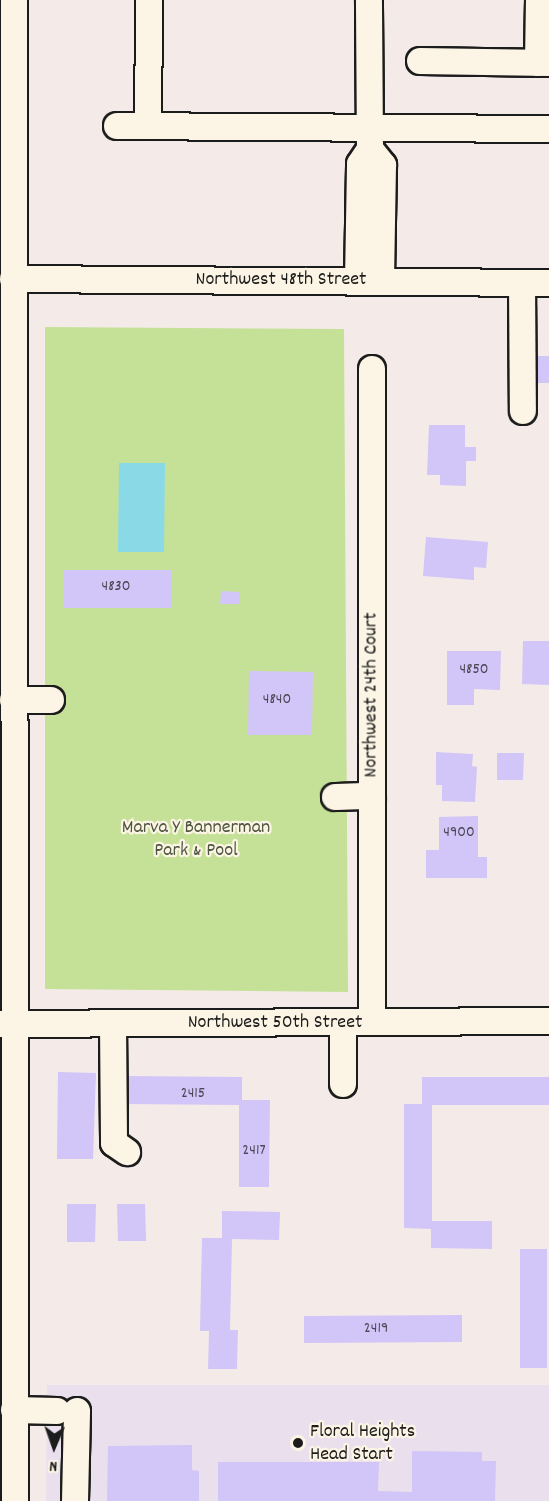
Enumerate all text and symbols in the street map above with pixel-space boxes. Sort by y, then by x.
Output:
street label: Northwest 48th Street [196,268,366,292]
house number: 4830 [102,577,130,597]
street label: Northwest 24th Court [360,612,384,778]
house number: 4850 [459,660,489,680]
house number: 4840 [263,690,291,710]
park label: Marva Y Bannerman Park & Pool [122,816,270,863]
house number: 4900 [443,823,475,843]
street label: Northwest 50th Street [188,1011,362,1035]
house number: 2415 [181,1084,205,1104]
house number: 2417 [242,1141,266,1161]
house number: 2419 [364,1319,388,1339]
north arrow [24,1417,84,1477]
place label: Floral Heights Head Start [310,1420,415,1467]
marker: Floral Heights Head Start [291,1436,305,1450]
text: N [49,1454,58,1477]

